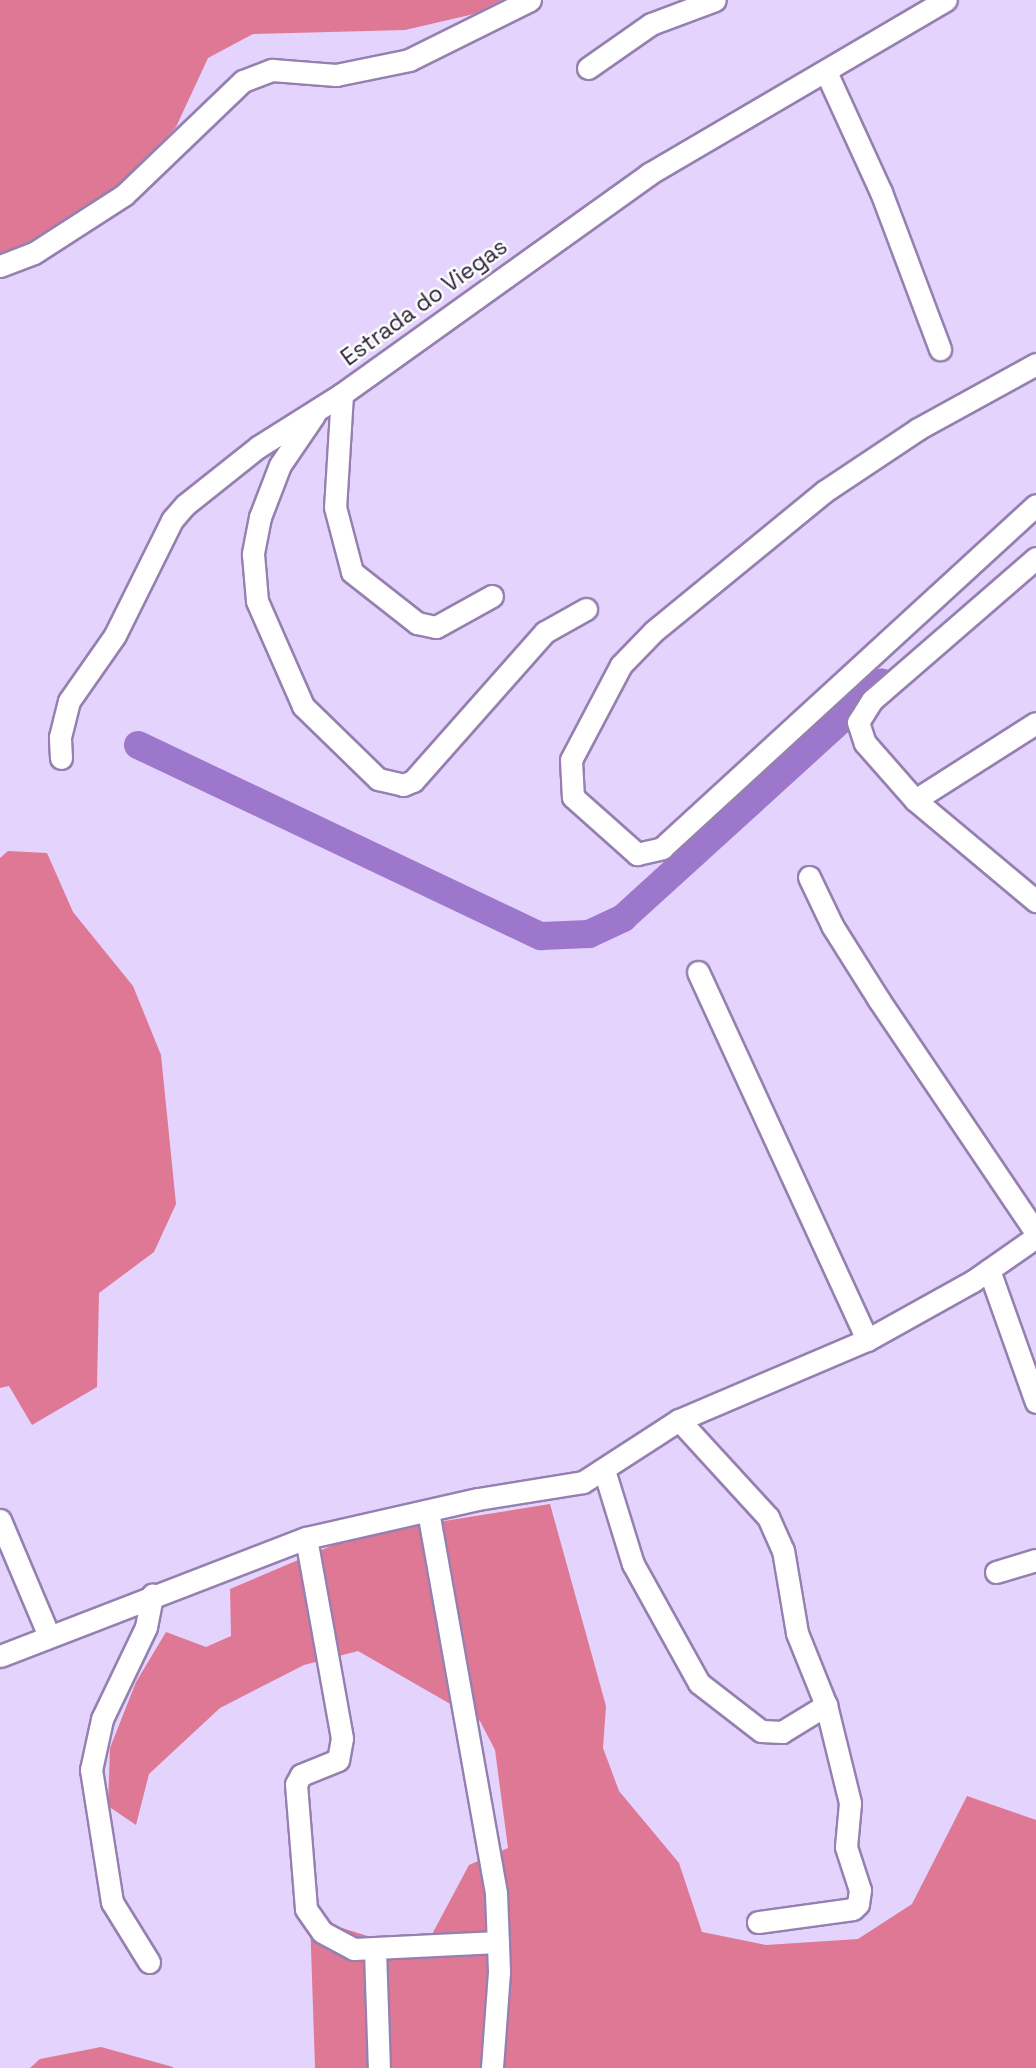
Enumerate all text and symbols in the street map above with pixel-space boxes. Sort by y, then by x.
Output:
street label: Estrada do Viegas [335,232,513,372]

